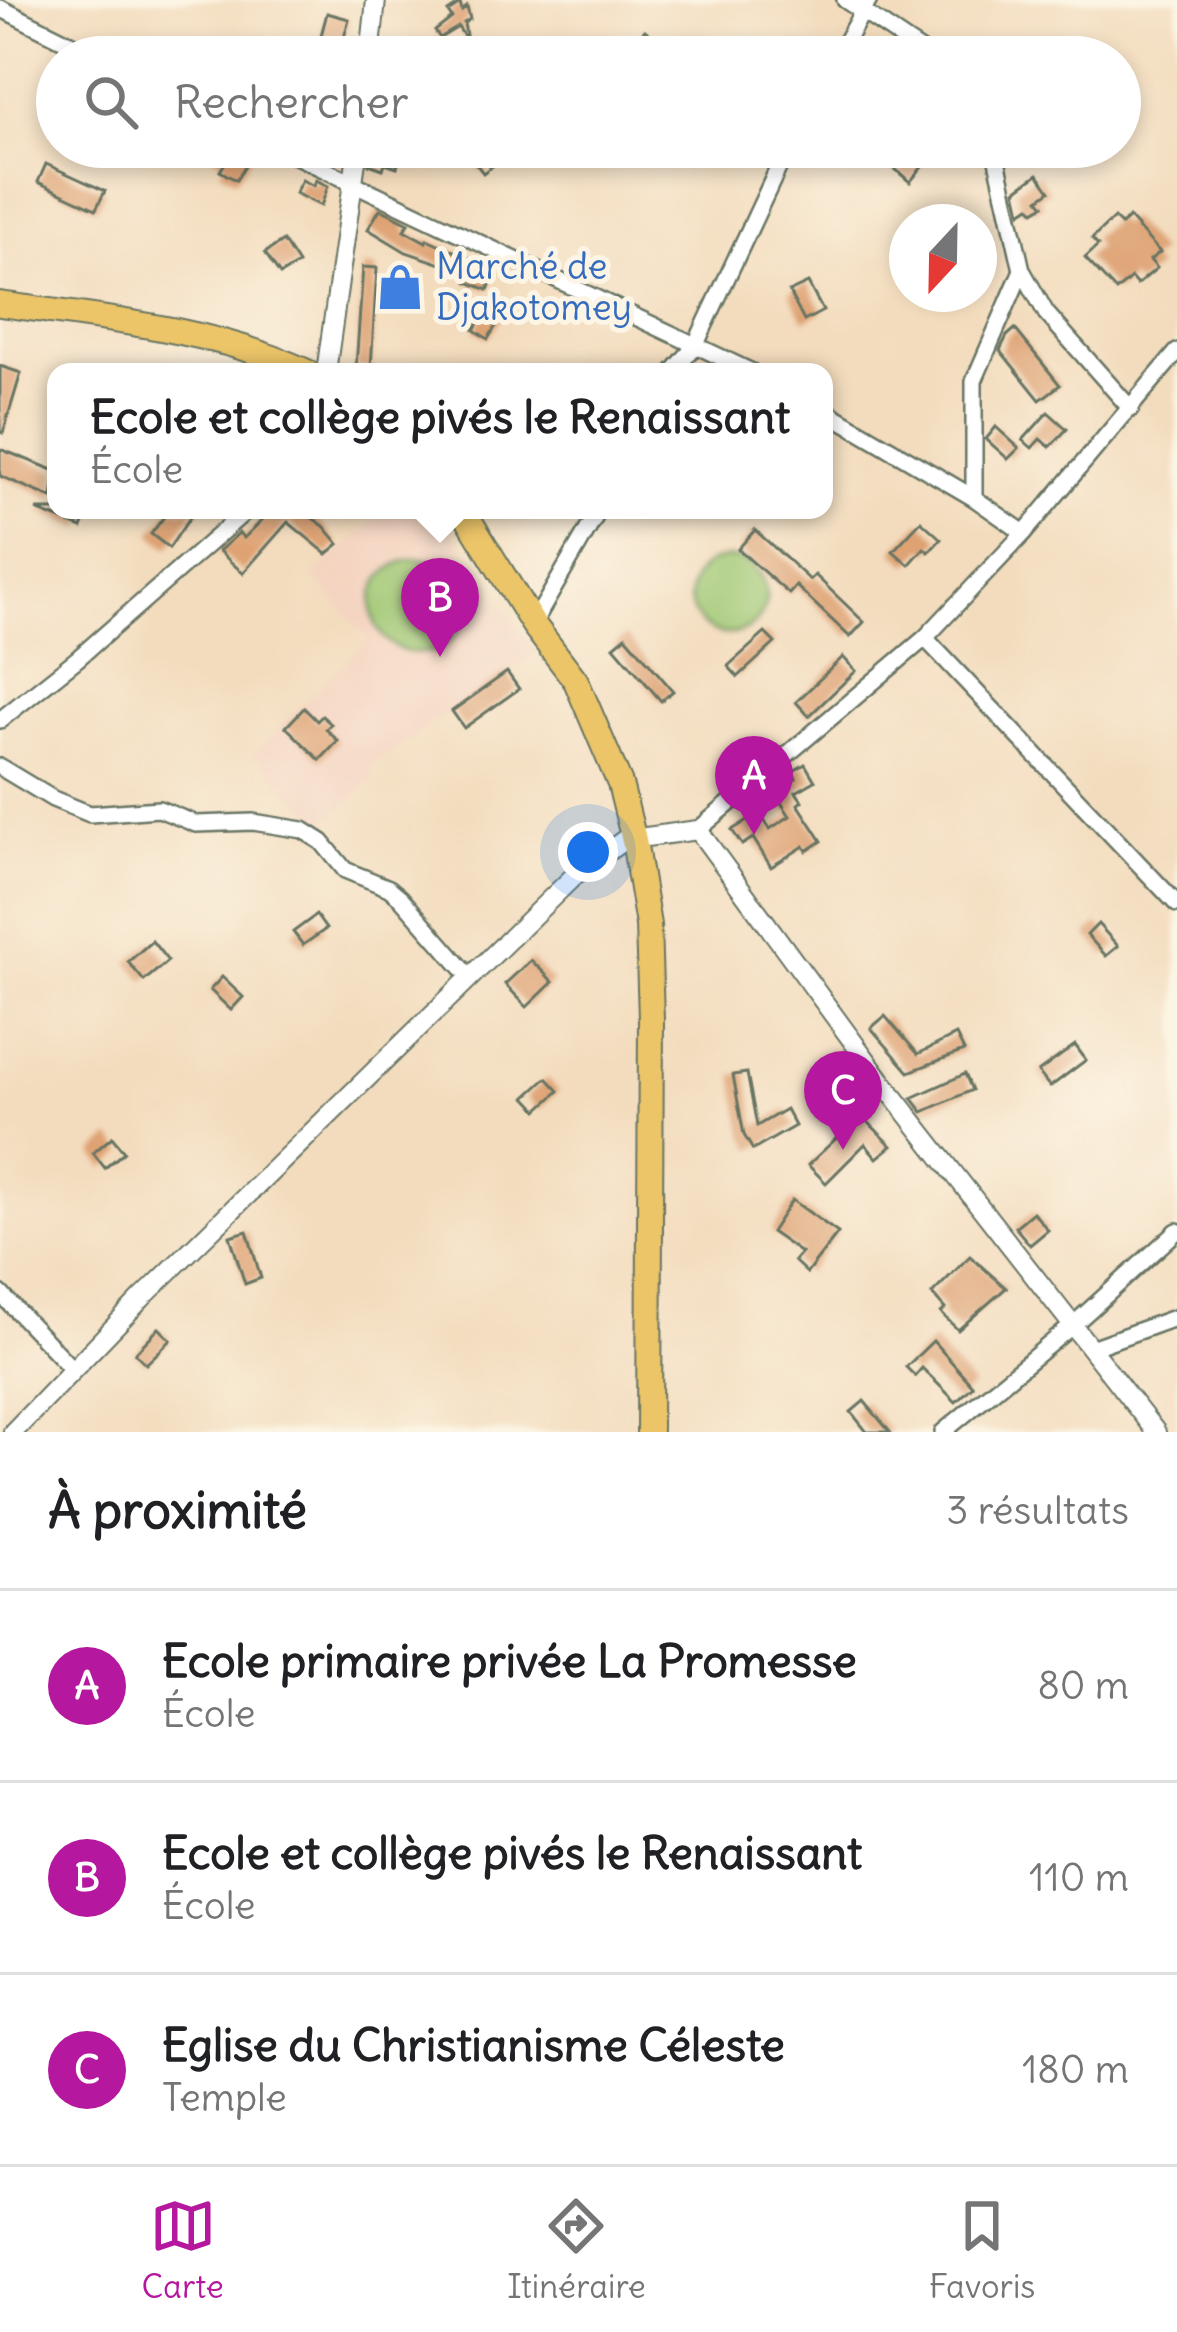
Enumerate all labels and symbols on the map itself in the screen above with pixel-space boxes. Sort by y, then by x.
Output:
north arrow [889,204,997,312]
place label: Marché de Djakotomey [436,244,632,330]
shop icon: Marché de Djakotomey [375,262,425,312]
pin: B [401,558,479,657]
pin: A [715,736,793,835]
your location [558,822,618,882]
pin: C [804,1051,882,1150]

